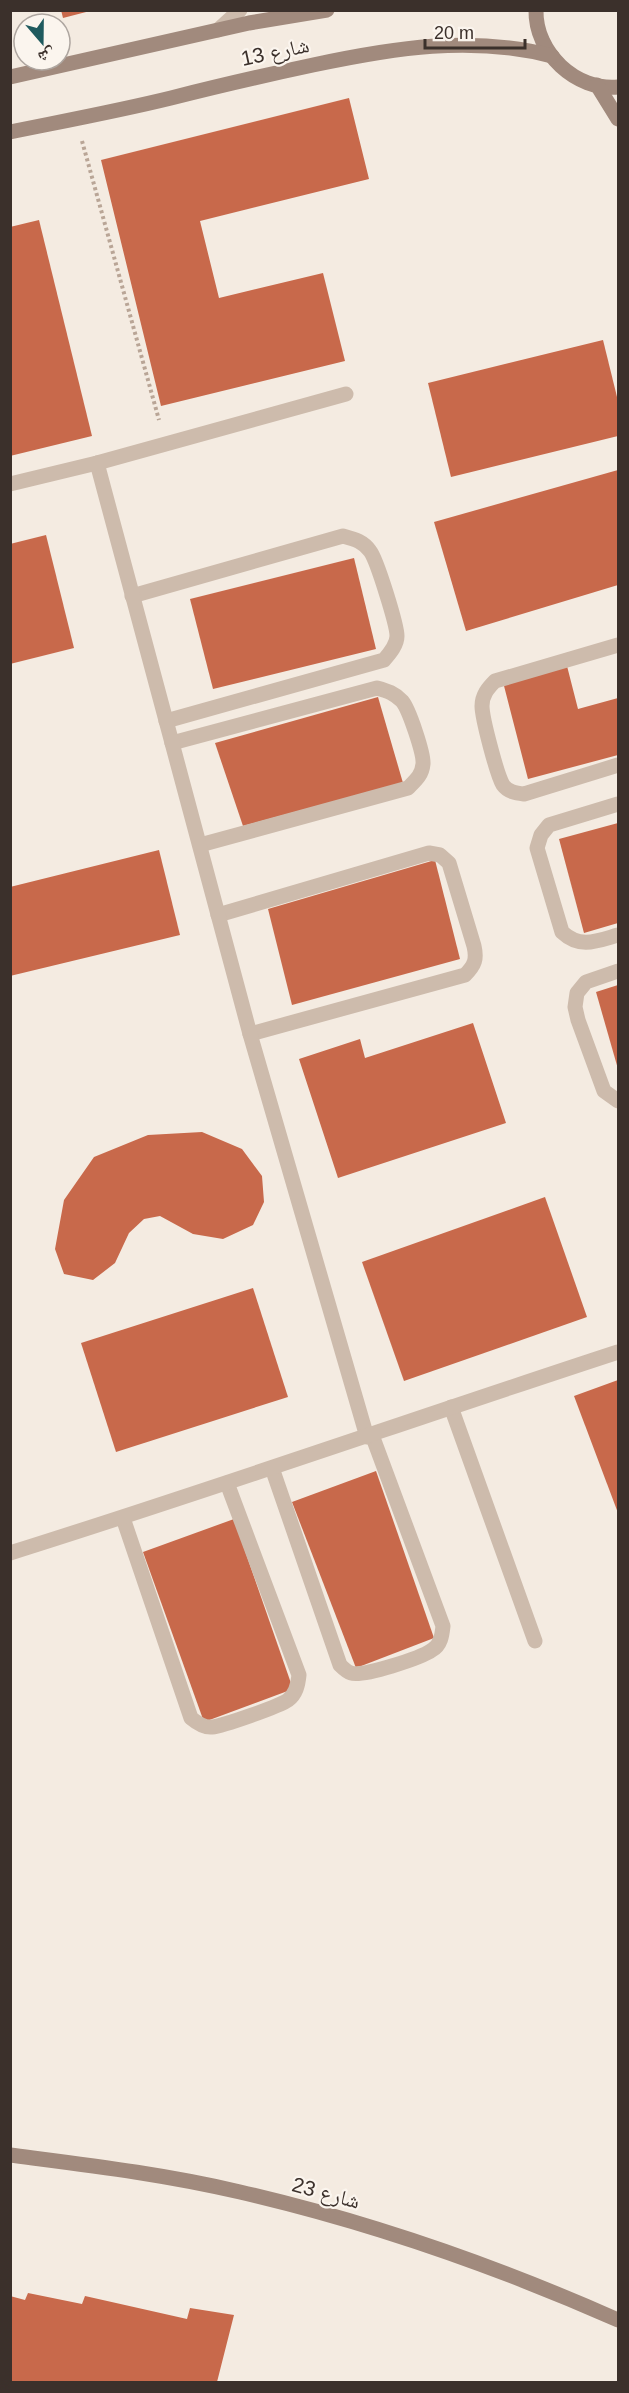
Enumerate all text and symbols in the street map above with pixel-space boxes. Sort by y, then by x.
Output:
north arrow [12,12,72,72]
scale bar [425,12,526,50]
text: 20 m [434,23,474,43]
street label: شارع 13 [239,33,312,72]
text: ش [36,44,58,67]
street label: شارع 23 [289,2172,362,2215]

